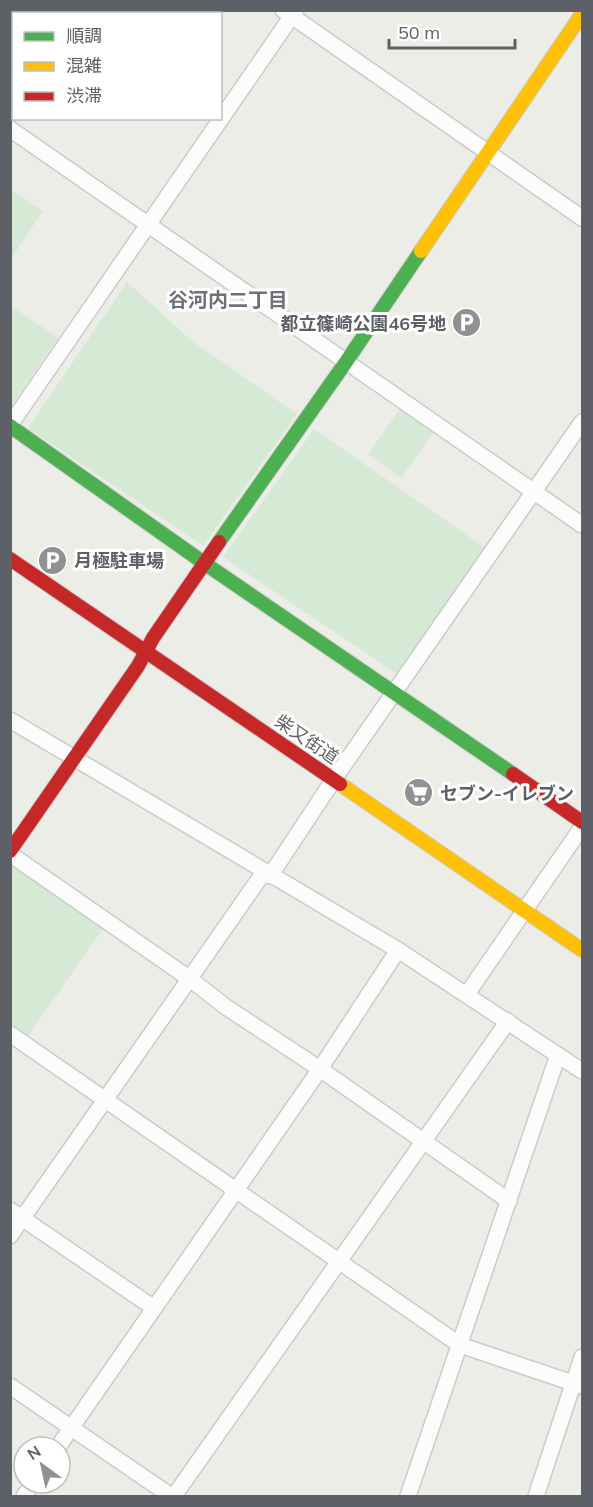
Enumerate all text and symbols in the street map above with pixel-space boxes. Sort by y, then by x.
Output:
legend [12,12,222,120]
scale bar [389,12,515,50]
text: 50 m [398,21,440,44]
text: 順調 [66,24,102,47]
text: 混雑 [66,54,102,77]
text: 渋滞 [66,84,102,107]
district label: 谷河内二丁目 [168,287,288,312]
parking icon: 都立篠崎公園46号地 [451,307,483,339]
place label: 都立篠崎公園46号地 [280,312,446,335]
parking icon: 月極駐車場 [37,544,69,576]
place label: 月極駐車場 [74,549,164,572]
street label: 柴又街道 [271,709,343,769]
supermarket icon: セブン-イレブン [403,777,435,809]
place label: セブン-イレブン [440,782,574,805]
north arrow [12,1435,72,1495]
text: N [23,1441,44,1464]

